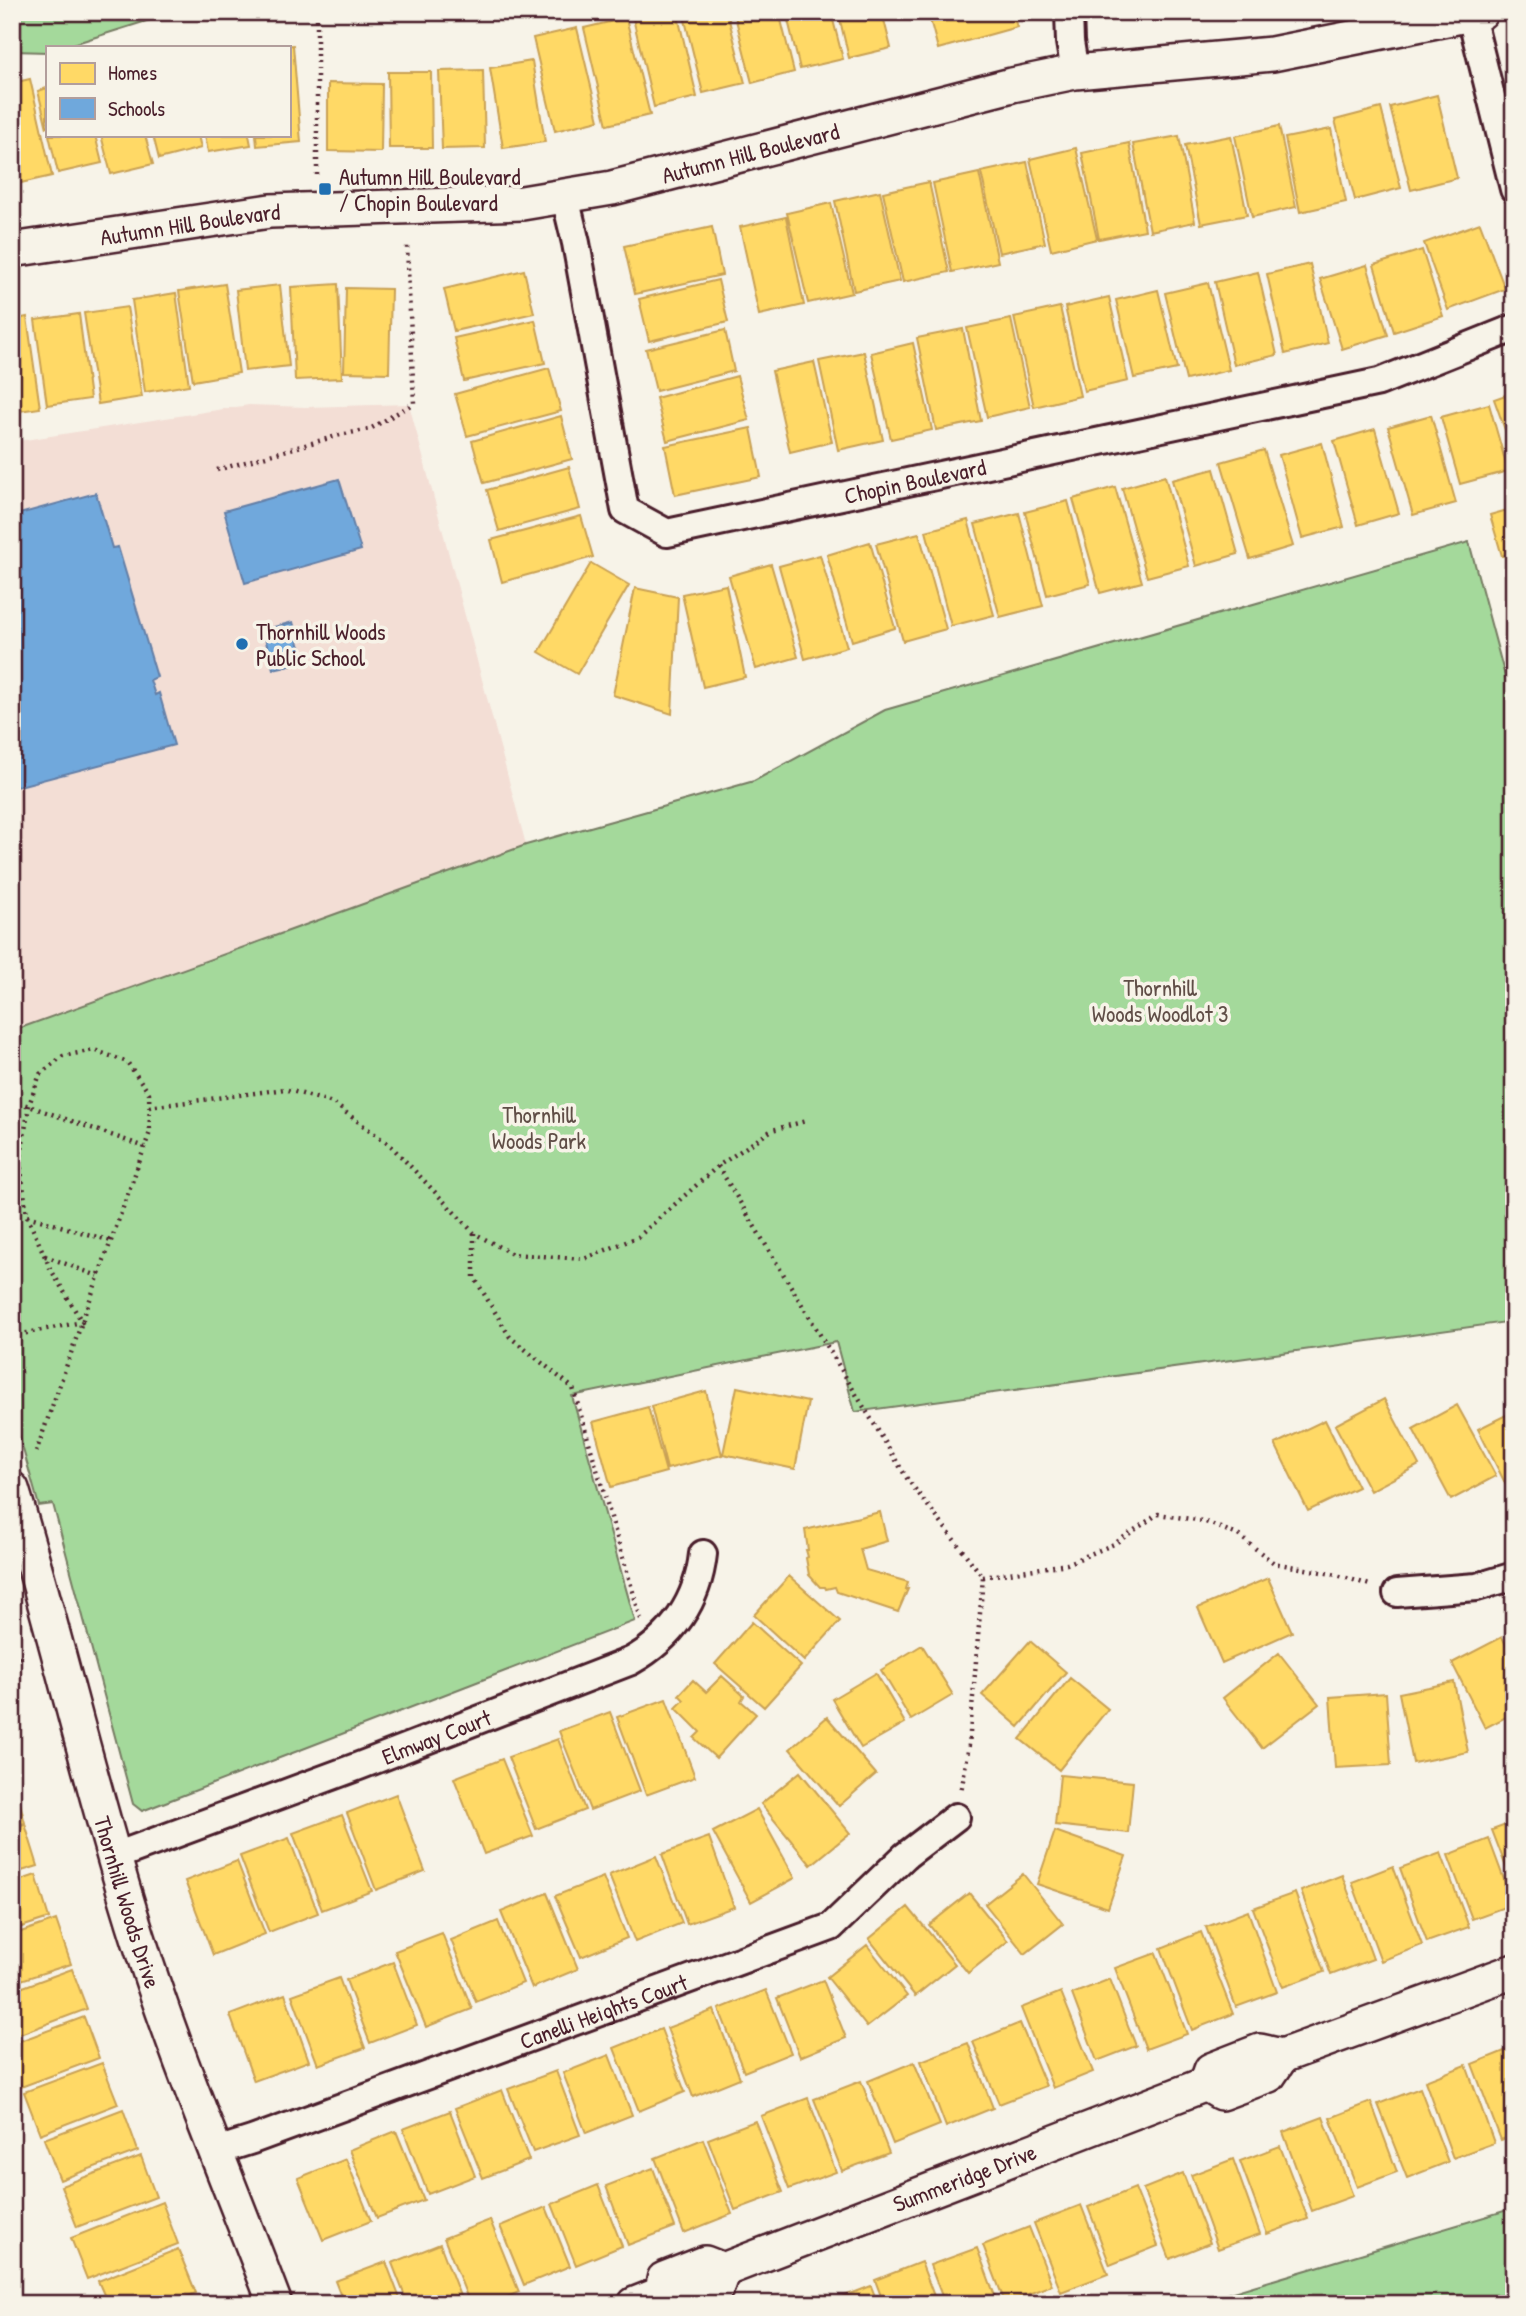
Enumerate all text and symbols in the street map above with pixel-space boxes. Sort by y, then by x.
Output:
legend [46,46,290,136]
text: Homes [108,58,157,87]
text: Schools [108,94,165,123]
street label: Autumn Hill Boulevard [658,115,842,190]
place label: Autumn Hill Boulevard / Chopin Boulevard [339,161,520,218]
marker: Autumn Hill Boulevard / Chopin Boulevard [317,181,333,197]
street label: Autumn Hill Boulevard [98,195,280,252]
street label: Chopin Boulevard [841,450,988,511]
place label: Thornhill Woods Public School [256,616,386,673]
marker: Thornhill Woods Public School [234,636,250,652]
park label: Thornhill Woods Woodlot 3 [1092,972,1228,1029]
park label: Thornhill Woods Park [492,1099,587,1156]
street label: Elmway Court [377,1701,496,1771]
street label: Thornhill Woods Drive [87,1812,169,1992]
street label: Canelli Heights Court [515,1965,692,2056]
street label: Summeridge Drive [888,2135,1040,2219]

